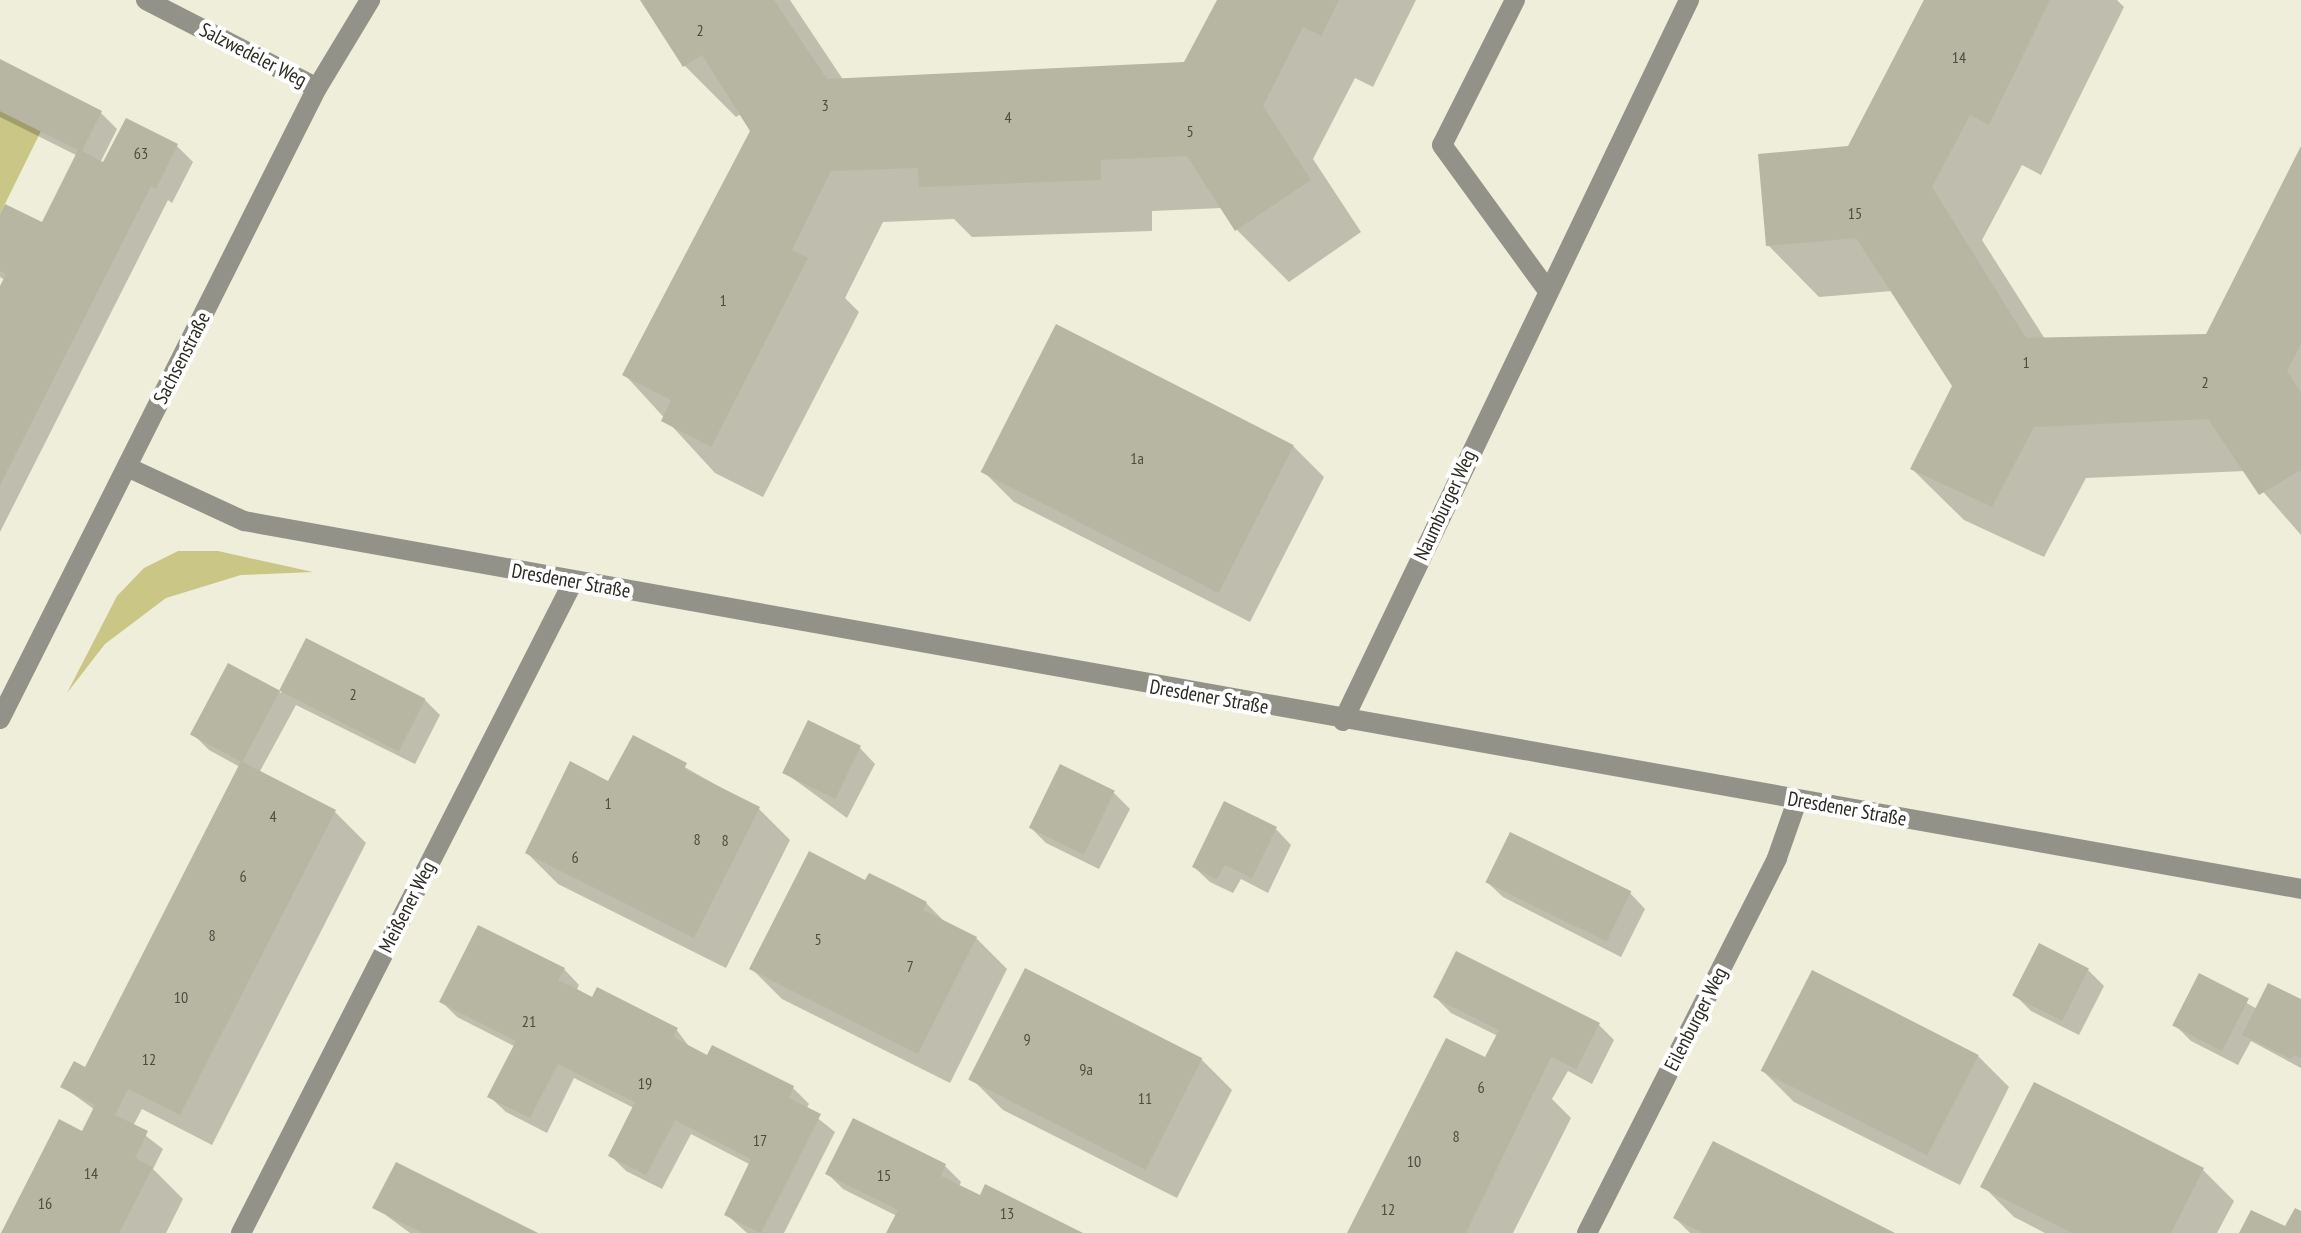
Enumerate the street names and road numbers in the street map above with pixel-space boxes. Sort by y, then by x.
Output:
street label: Salzwedeler Weg [195,18,311,92]
street label: Sachsenstraße [149,308,215,408]
street label: Naumburger Weg [1409,446,1481,564]
street label: Dresdener Straße [510,559,632,603]
street label: Dresdener Straße [1148,675,1270,719]
street label: Dresdener Straße [1786,787,1908,831]
street label: Meißener Weg [374,857,440,957]
street label: Eilenburger Weg [1660,963,1732,1075]

